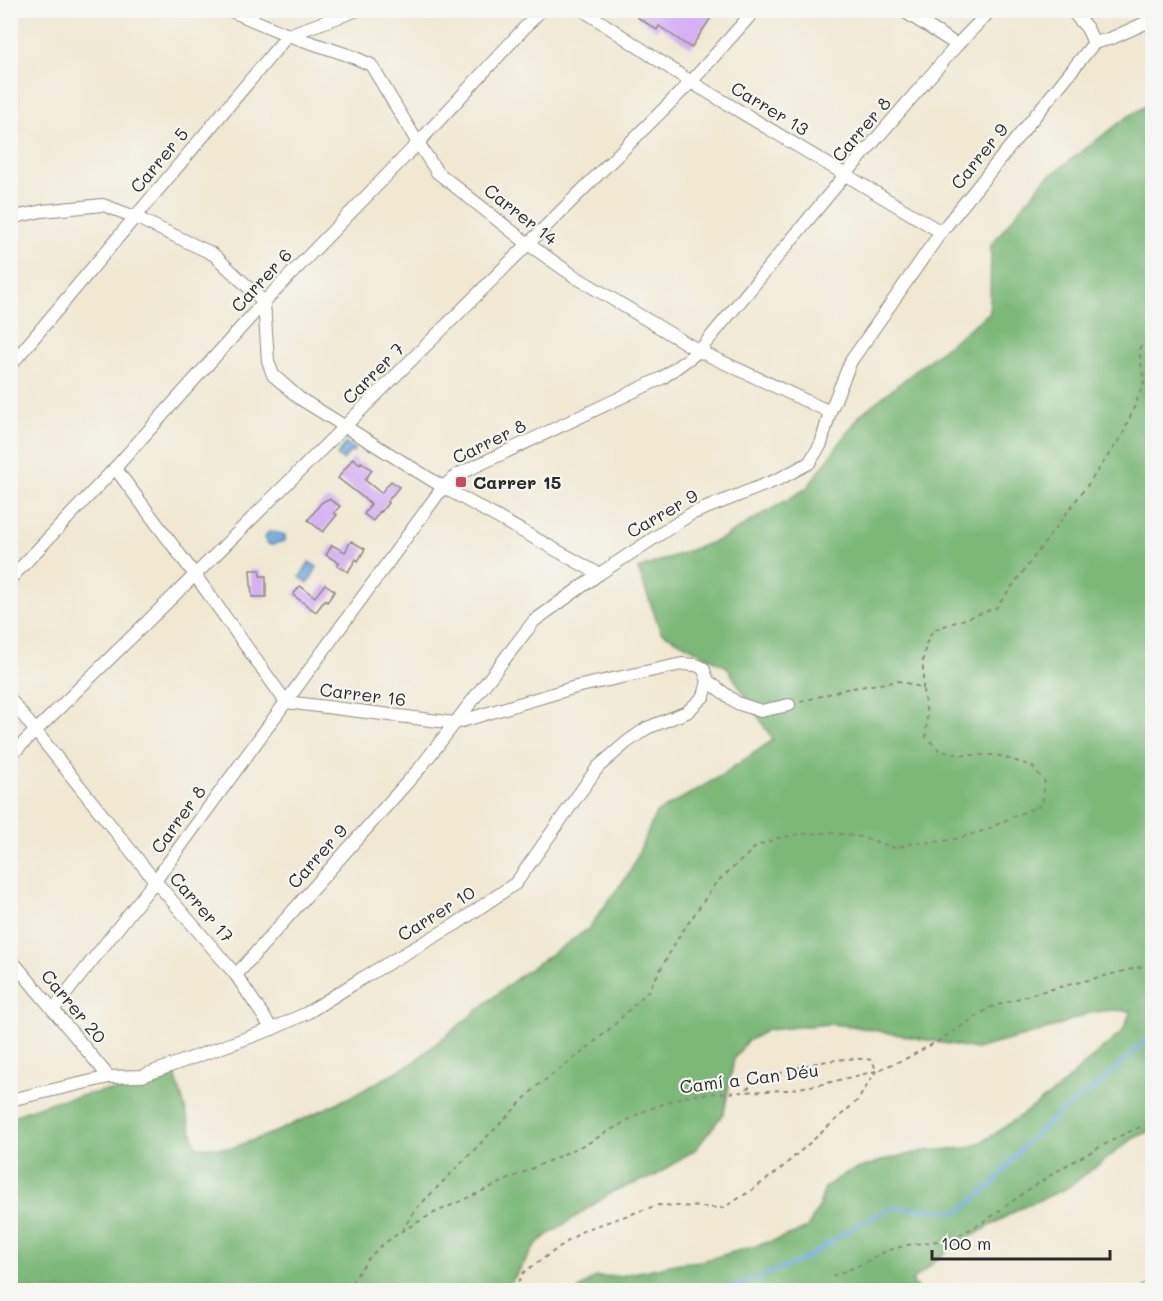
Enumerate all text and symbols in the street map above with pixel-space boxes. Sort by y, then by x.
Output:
street label: Carrer 13 [727,75,813,141]
street label: Carrer 8 [826,91,896,167]
street label: Carrer 9 [945,118,1013,194]
street label: Carrer 5 [125,122,193,198]
street label: Carrer 14 [479,178,563,250]
street label: Carrer 6 [225,243,297,317]
street label: Carrer 7 [337,337,409,409]
street label: Carrer 8 [448,413,530,469]
place label: Carrer 15 [473,470,561,494]
marker: Carrer 15 [454,475,468,489]
street label: Carrer 9 [622,483,702,543]
street label: Carrer 16 [318,677,408,711]
street label: Carrer 8 [145,780,211,858]
street label: Carrer 9 [282,818,352,893]
street label: Carrer 17 [165,867,239,947]
street label: Carrer 10 [393,880,479,946]
street label: Carrer 20 [36,964,112,1048]
street label: Camí a Can Déu [678,1058,820,1098]
scale bar [932,1223,1110,1261]
text: 100 m [941,1231,991,1255]

